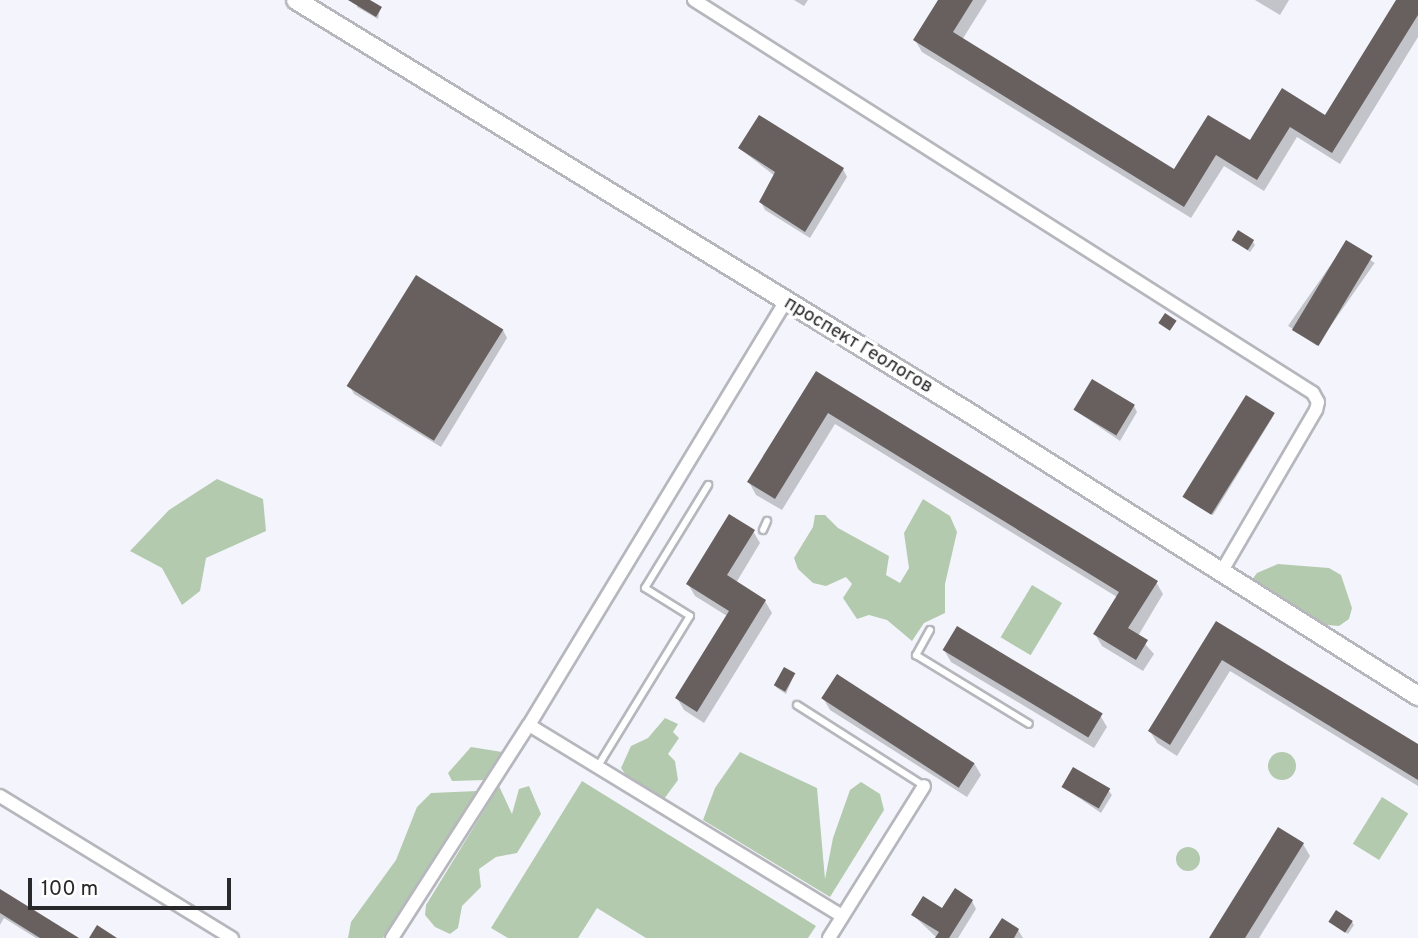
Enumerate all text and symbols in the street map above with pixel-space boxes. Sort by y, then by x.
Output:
street label: проспект Геологов [779,293,937,399]
scale bar [32,864,234,908]
text: 100 m [41,876,98,903]

